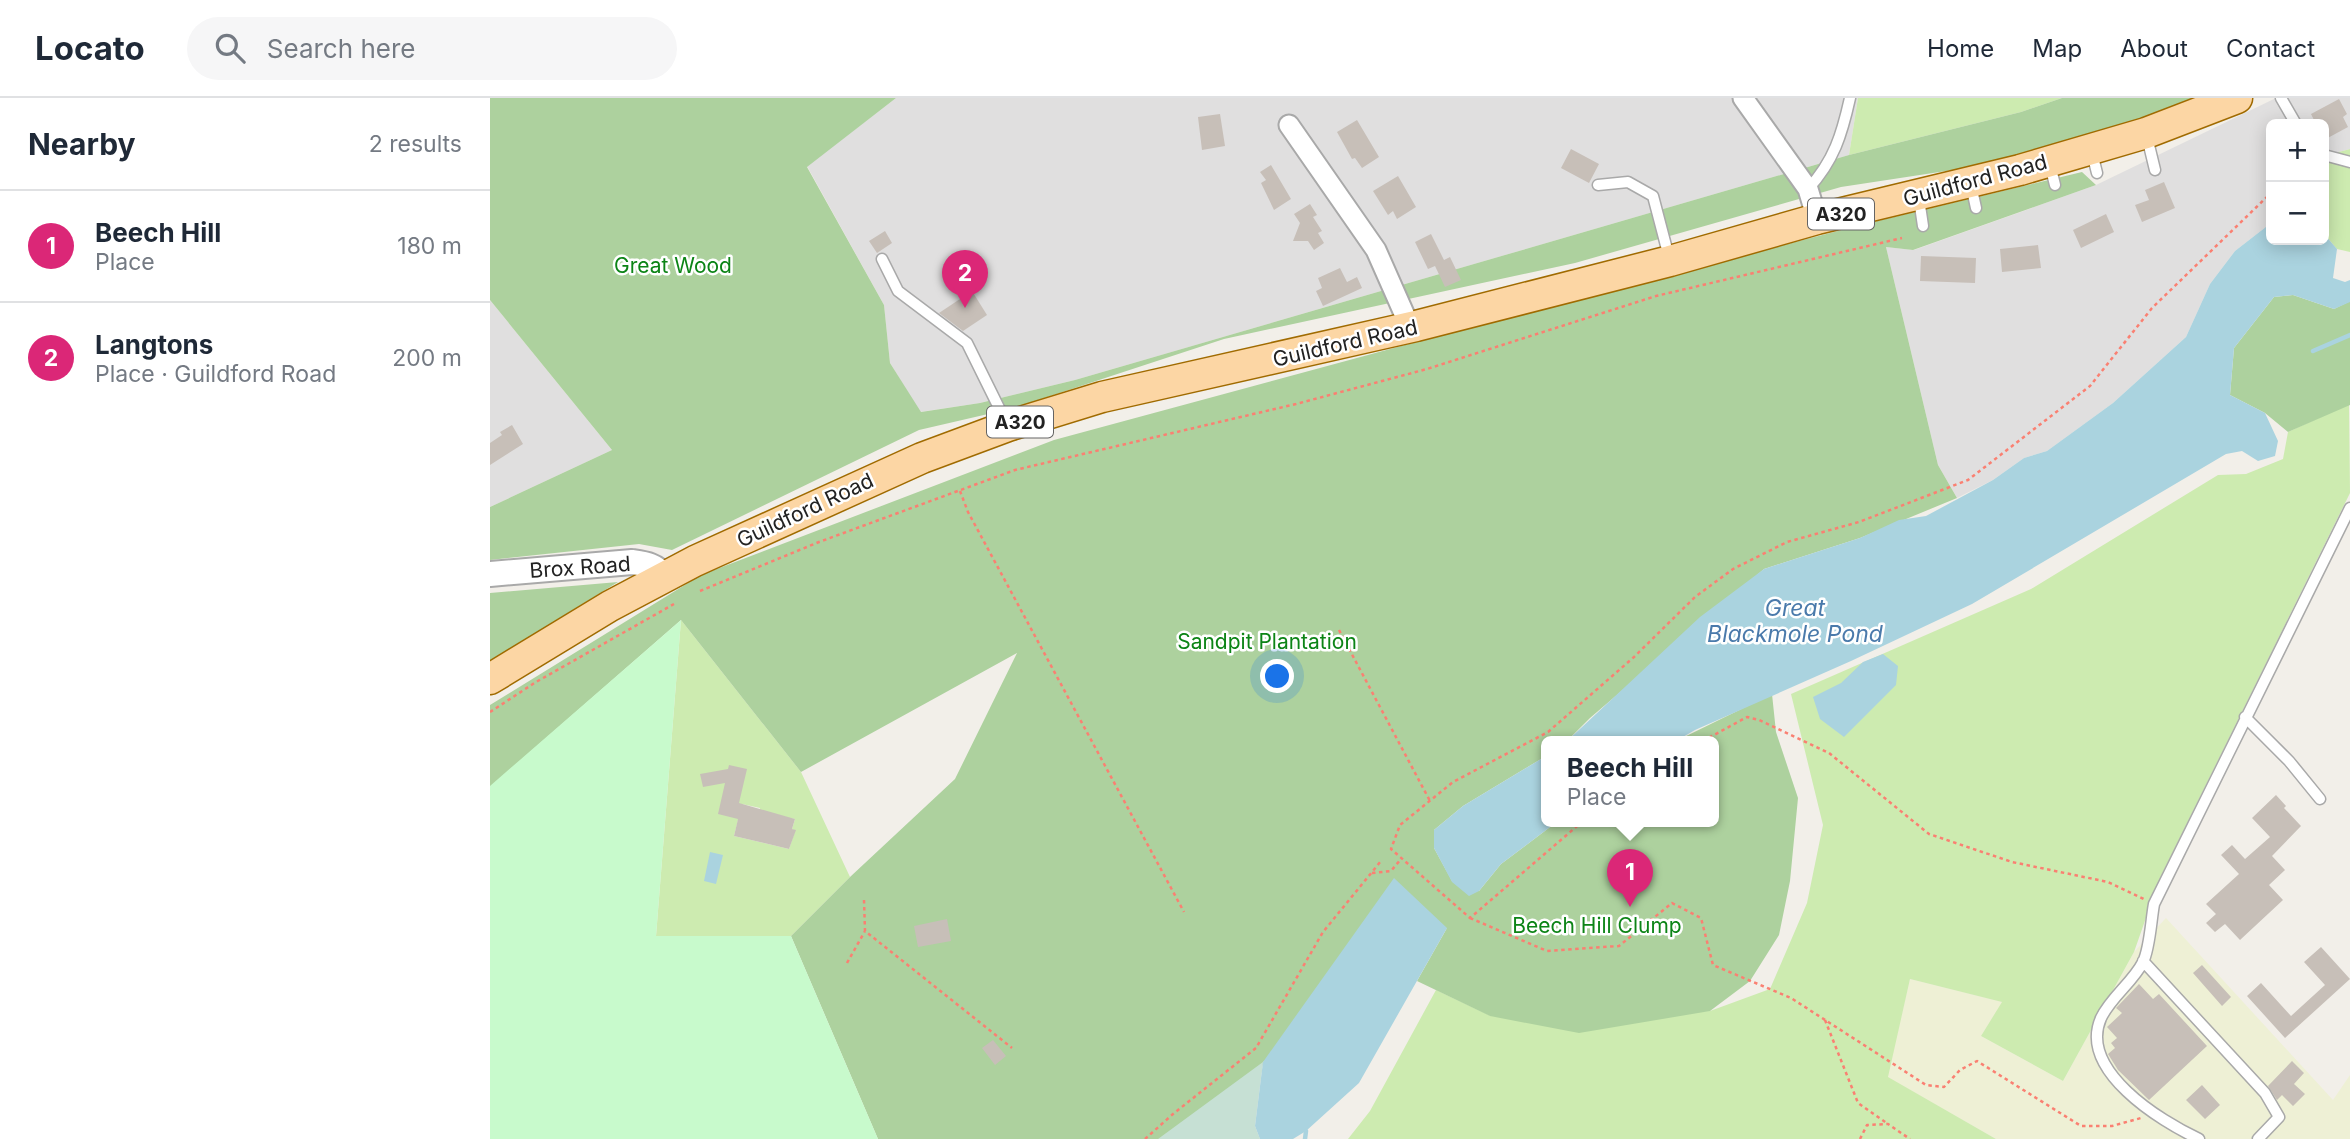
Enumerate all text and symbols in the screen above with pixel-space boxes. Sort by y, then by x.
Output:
search box [187,17,677,80]
text: Locato [35,28,145,68]
icon: search [211,29,249,67]
text: Search here [267,33,415,64]
text: Home [1927,34,1994,63]
text: Map [2032,34,2082,63]
text: About [2120,34,2188,63]
text: Contact [2226,34,2315,63]
map controls [2266,119,2329,245]
button: + [2266,119,2329,182]
text: Nearby [28,126,136,162]
text: 2 results [369,130,462,158]
street label: Guildford Road [1900,149,2050,211]
button: − [2266,182,2329,245]
road number: A320 [1808,198,1874,230]
text: Beech Hill [95,217,221,248]
text: 1 [46,232,56,260]
text: 180 m [397,232,462,260]
text: Place [95,248,155,276]
pin: 2 [942,250,988,308]
park label: Great Wood [614,253,732,278]
street label: Guildford Road [1270,314,1420,372]
text: Langtons [95,329,213,360]
text: 2 [44,344,58,372]
text: 200 m [392,344,462,372]
text: Place · Guildford Road [95,360,336,388]
road number: A320 [987,406,1053,438]
street label: Guildford Road [733,467,877,553]
street label: Brox Road [529,551,631,583]
water label: Great Blackmole Pond [1707,594,1884,648]
park label: Sandpit Plantation [1177,629,1357,654]
your location [1260,659,1294,693]
popup [1541,736,1719,827]
text: Beech Hill [1567,752,1693,783]
text: Place [1567,783,1627,811]
pin: 1 [1607,849,1653,907]
park label: Beech Hill Clump [1512,913,1682,938]

